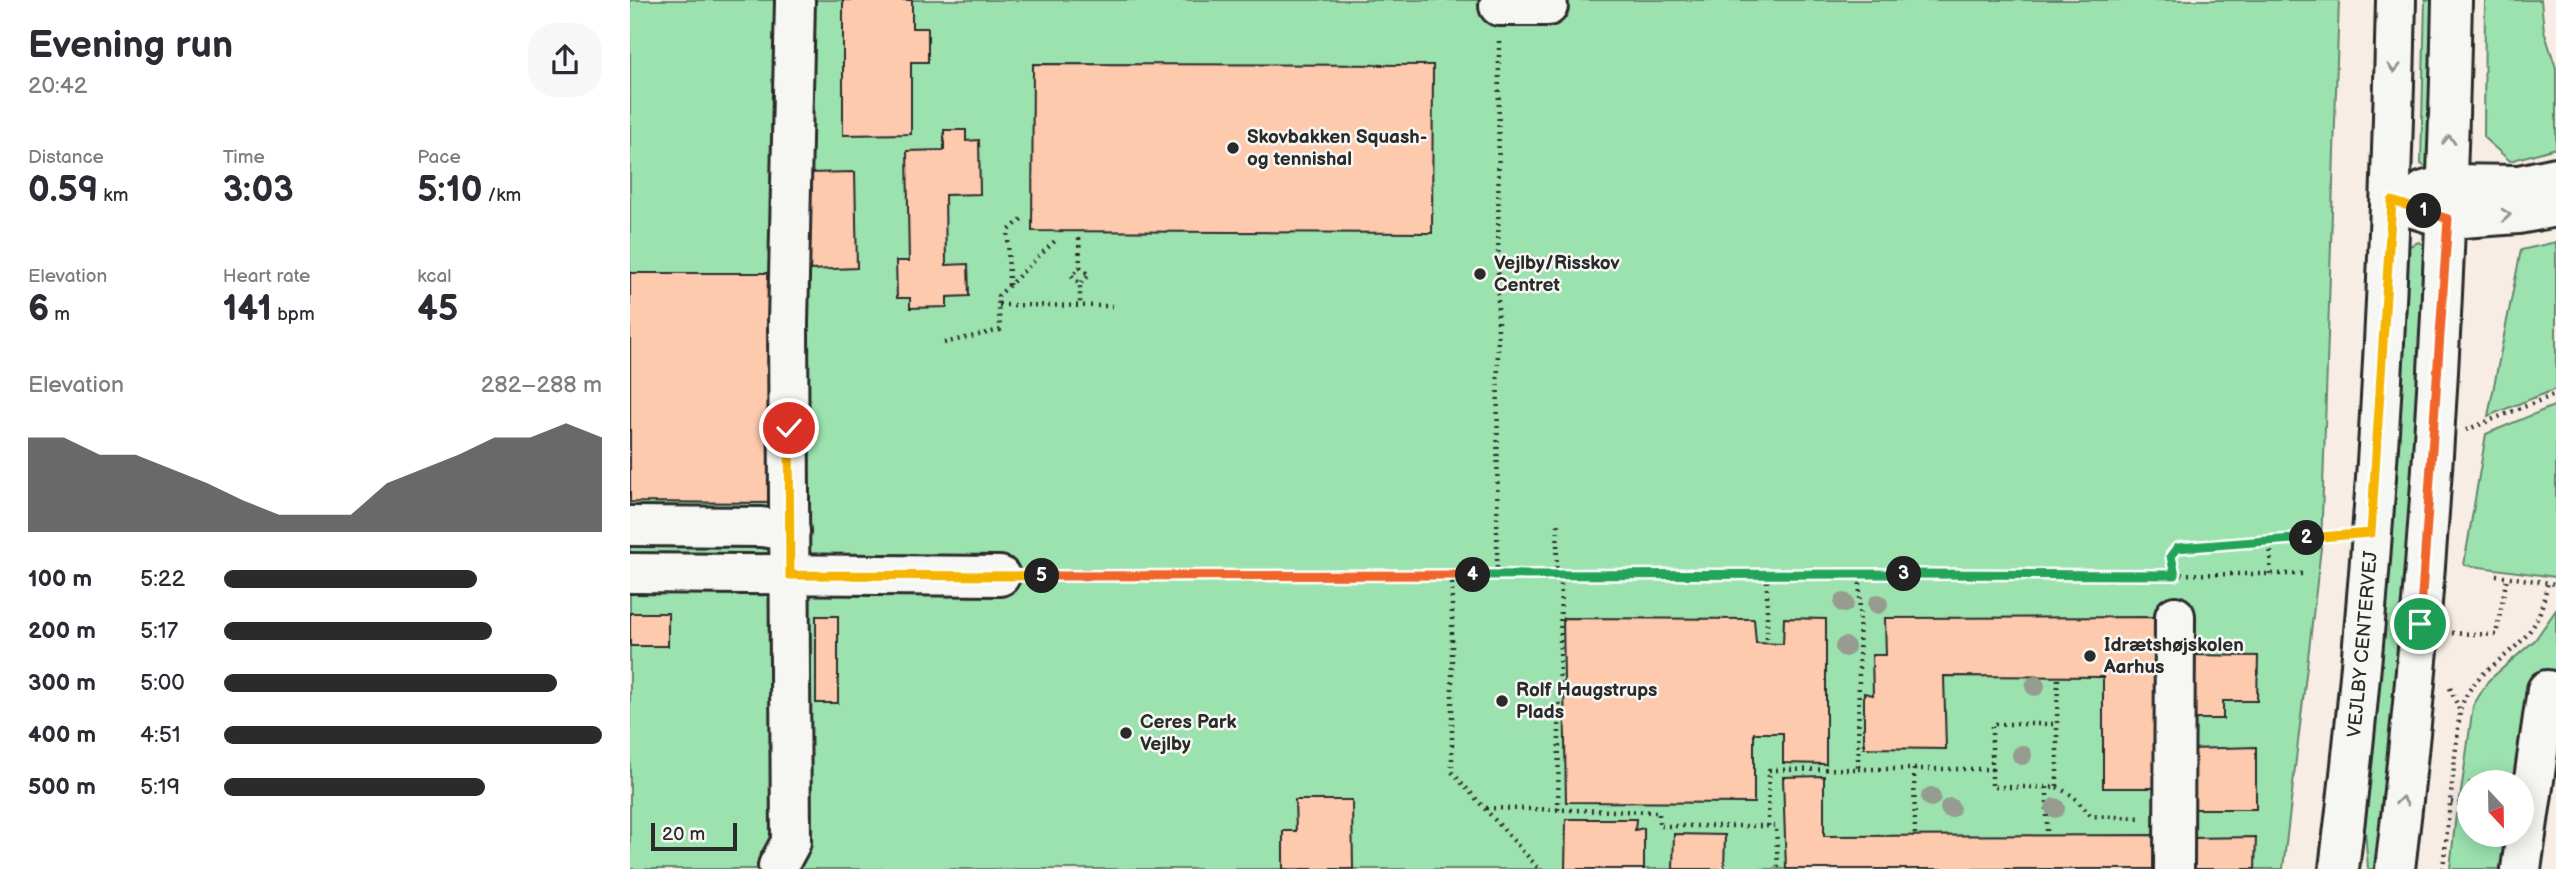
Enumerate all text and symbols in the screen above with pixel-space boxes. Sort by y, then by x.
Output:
text: Evening run [28,23,233,68]
button: share [528,23,602,97]
one-way arrow [2386,63,2402,74]
text: 20:42 [28,72,87,100]
place label: Skovbakken Squash- og tennishal [1247,126,1427,171]
one-way arrow [2441,134,2457,145]
marker: Skovbakken Squash- og tennishal [1225,140,1241,156]
text: Distance [28,146,104,169]
text: Time [223,146,265,169]
text: Pace [417,146,461,169]
text: 0.59 [28,169,98,212]
text: 3:03 [223,169,294,212]
text: 5:10 [417,169,482,212]
text: km [98,184,128,207]
text: /km [482,184,521,207]
pin: 1 [2406,194,2442,228]
text: 1 [2420,199,2428,222]
one-way arrow [2500,208,2511,223]
place label: Vejlby/Risskov Centret [1494,252,1619,297]
text: Elevation [28,265,107,288]
text: Heart rate [223,265,310,288]
text: kcal [417,265,451,288]
marker: Vejlby/Risskov Centret [1472,266,1488,282]
text: 6 [28,288,49,331]
text: 141 [223,288,272,331]
text: 45 [417,288,458,331]
text: m [49,303,70,326]
text: bpm [272,303,315,326]
text: Elevation [28,371,124,399]
text: 282–288 m [481,371,602,399]
pin [759,398,819,458]
icon: check [770,409,808,447]
pin: 2 [2290,520,2324,556]
text: 2 [2301,526,2312,549]
street label: VEJLBY CENTERVEJ [2343,550,2382,738]
pin: 3 [1886,556,1922,592]
pin: 5 [1024,558,1060,594]
pin: 4 [1456,558,1490,592]
text: 3 [1898,562,1909,585]
text: 4 [1467,563,1478,586]
text: 5 [1036,564,1047,587]
text: 100 m [28,565,92,593]
text: 5:22 [140,565,185,593]
pin [2390,594,2450,654]
icon: arrive [2401,605,2439,643]
text: 200 m [28,617,96,645]
text: 5:17 [140,617,178,645]
place label: Idrætshøjskolen Aarhus [2103,634,2244,679]
marker: Idrætshøjskolen Aarhus [2082,648,2098,664]
text: 300 m [28,669,96,697]
text: 5:00 [140,669,185,697]
place label: Rolf Haugstrups Plads [1516,679,1657,724]
marker: Rolf Haugstrups Plads [1494,693,1510,709]
place label: Ceres Park Vejlby [1140,711,1236,756]
text: 400 m [28,721,96,749]
text: 4:51 [140,721,181,749]
marker: Ceres Park Vejlby [1118,725,1134,741]
north arrow [2457,770,2534,847]
map controls [2457,770,2534,847]
text: 500 m [28,773,96,801]
text: 5:19 [140,773,180,801]
one-way arrow [2394,795,2409,806]
scale bar [651,820,737,852]
text: 20 m [662,823,705,846]

